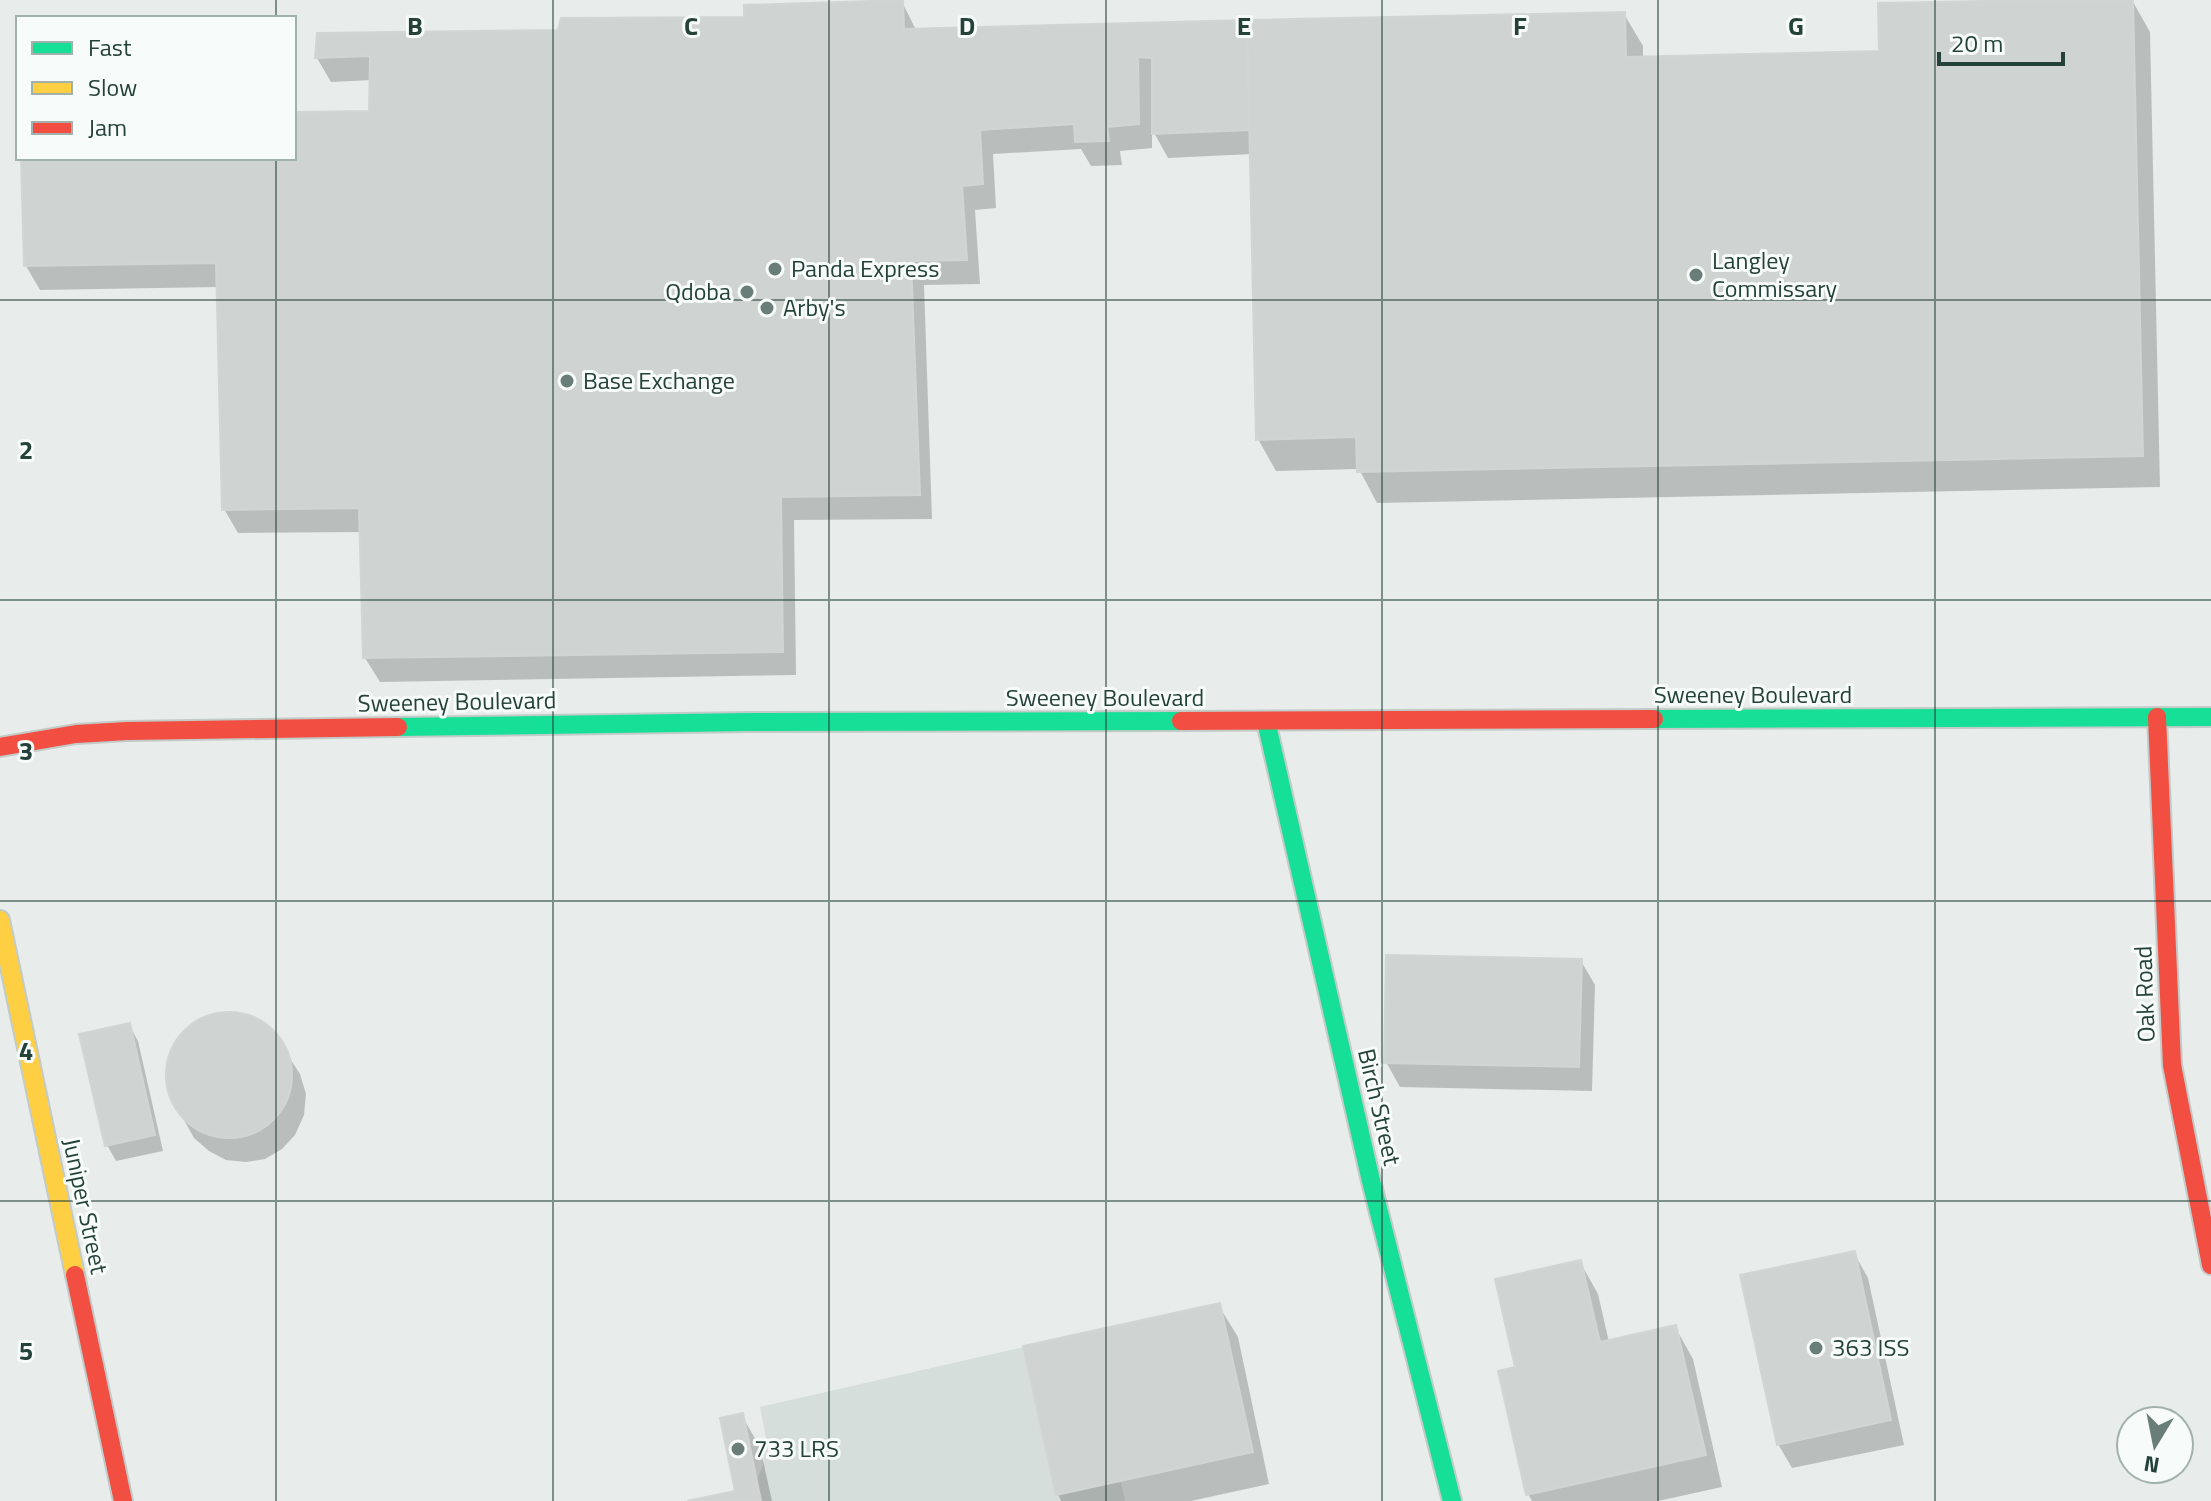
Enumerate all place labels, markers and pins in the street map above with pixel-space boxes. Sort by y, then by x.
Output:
place label: Langley Commissary [1712,242,1838,306]
place label: Panda Express [791,250,939,286]
marker: Panda Express [766,260,784,278]
marker: Langley Commissary [1687,266,1705,284]
place label: Qdoba [665,273,731,309]
marker: Qdoba [738,283,756,301]
place label: Arby's [783,289,846,325]
marker: Arby's [758,299,776,317]
place label: Base Exchange [583,362,735,398]
marker: Base Exchange [558,372,576,390]
place label: 363 ISS [1832,1329,1910,1365]
marker: 363 ISS [1807,1339,1825,1357]
place label: 733 LRS [754,1430,839,1466]
marker: 733 LRS [729,1440,747,1458]

